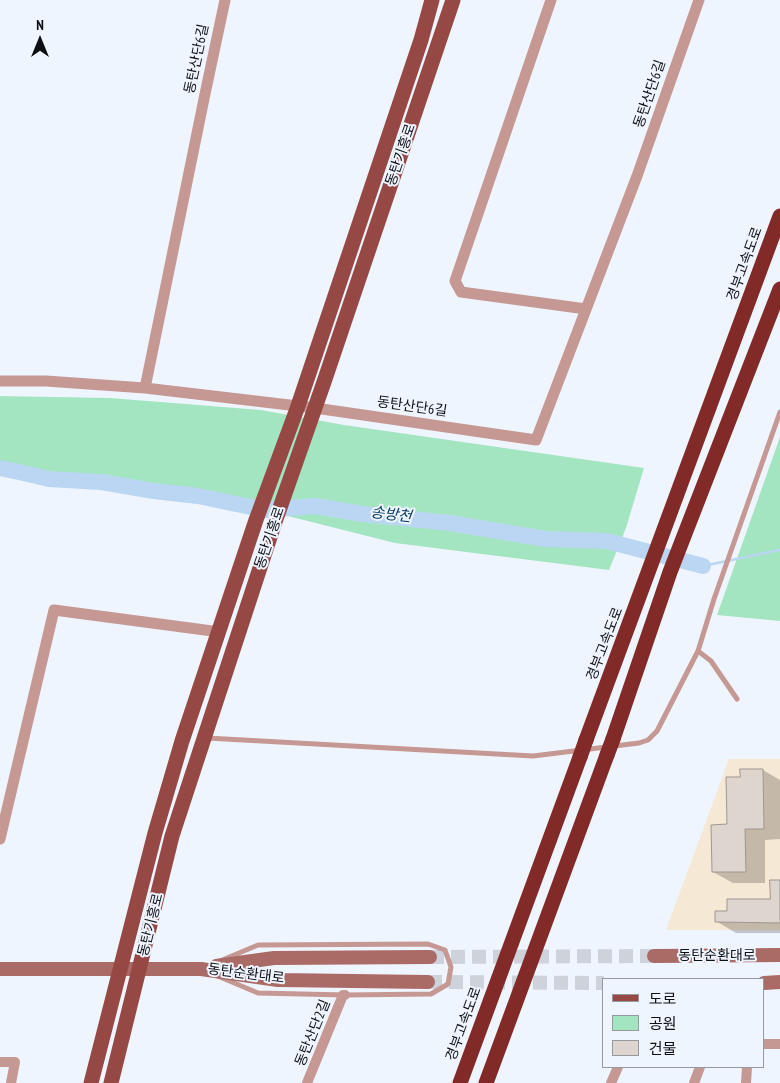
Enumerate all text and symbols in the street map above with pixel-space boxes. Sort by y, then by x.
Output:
north arrow [15,15,65,65]
text: N [36,16,44,34]
street label: 동탄산단6길 [181,23,213,95]
street label: 동탄산단6길 [631,58,669,130]
street label: 동탄기흥로 [383,122,419,188]
street label: 경부고속도로 [724,225,766,303]
street label: 동탄산단6길 [376,394,448,420]
water label: 송방천 [369,504,413,526]
street label: 동탄기흥로 [252,505,288,571]
street label: 경부고속도로 [583,605,627,683]
street label: 동탄기흥로 [135,892,167,958]
street label: 동탄순환대로 [678,948,756,964]
street label: 동탄순환대로 [207,961,285,987]
legend [602,978,765,1068]
street label: 경부고속도로 [443,985,485,1063]
text: 도로 [649,989,677,1008]
street label: 동탄산단2길 [292,997,334,1069]
text: 공원 [649,1014,677,1033]
text: 건물 [649,1039,677,1058]

